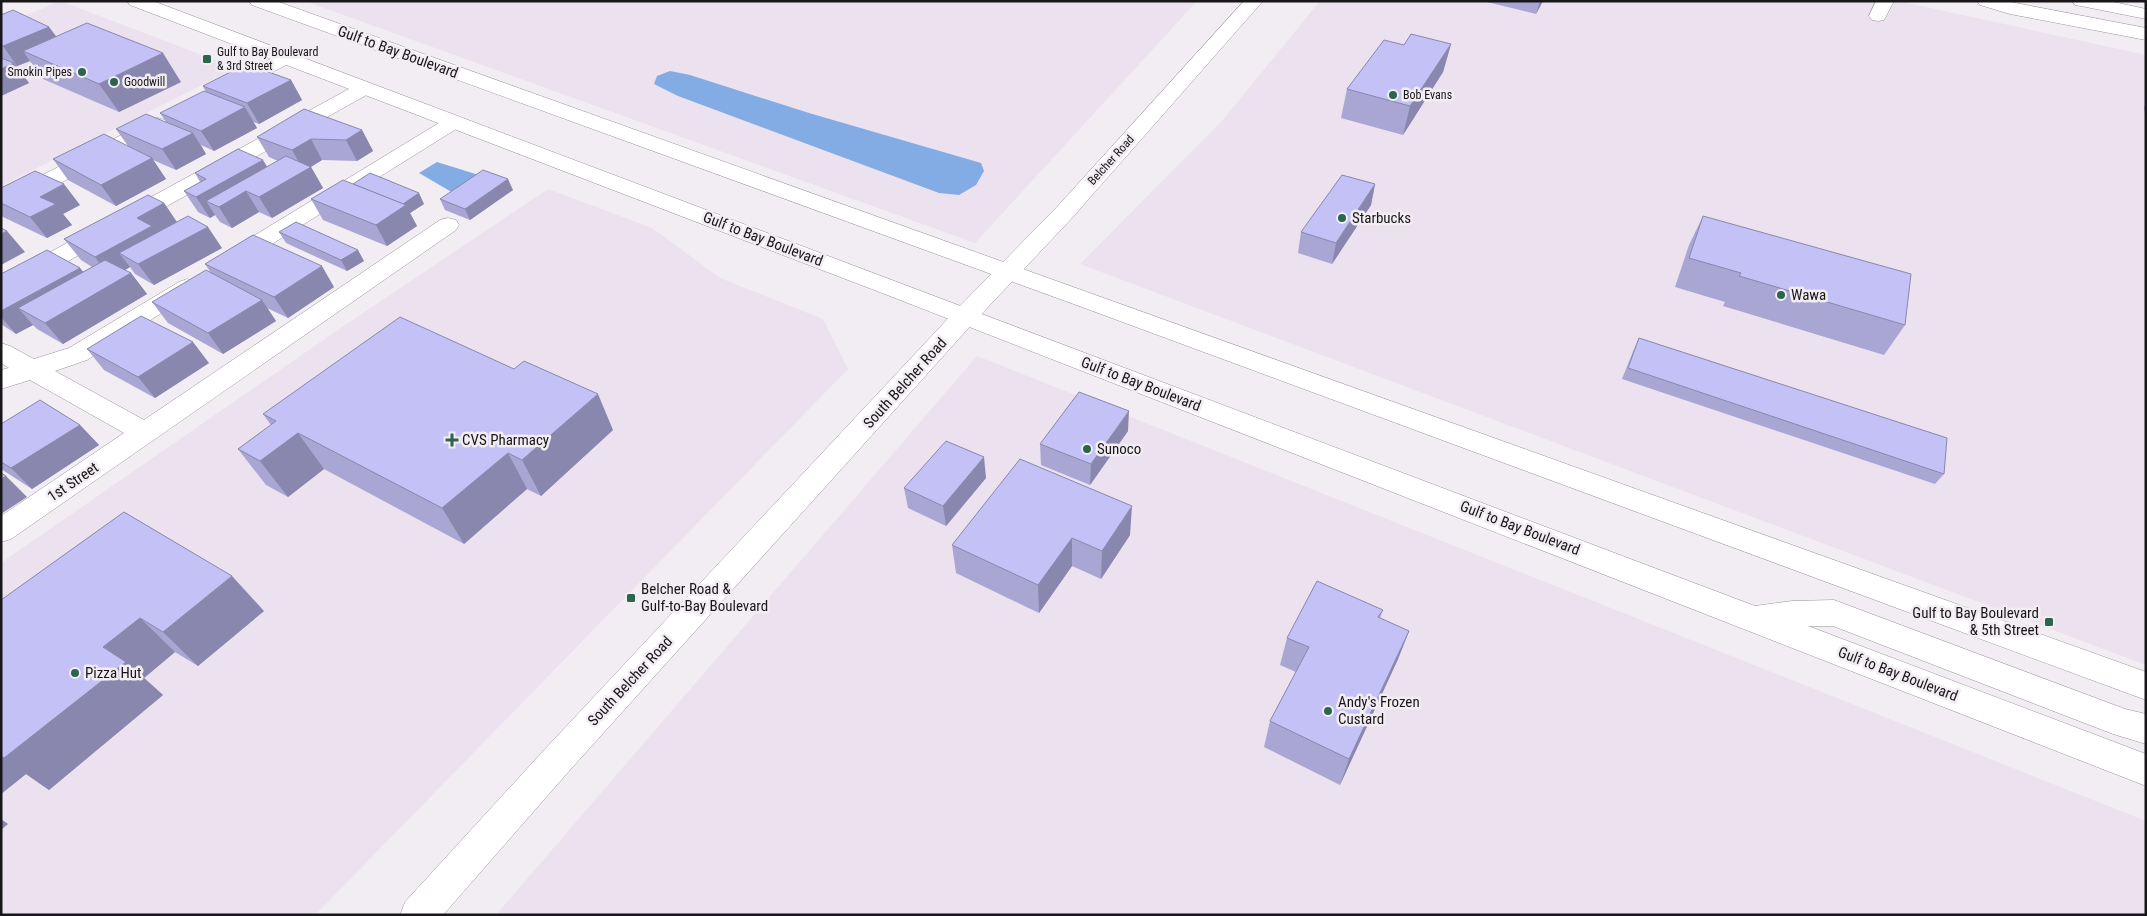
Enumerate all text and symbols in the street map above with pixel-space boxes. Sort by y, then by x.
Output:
street label: Gulf to Bay Boulevard [335,22,461,82]
place label: Gulf to Bay Boulevard & 3rd Street [217,45,318,73]
marker: Gulf to Bay Boulevard & 3rd Street [201,53,213,65]
place label: Smokin Pipes [8,65,72,79]
marker: Smokin Pipes [76,66,88,78]
place label: Goodwill [124,75,165,89]
marker: Goodwill [108,76,120,88]
place label: Bob Evans [1403,88,1452,102]
marker: Bob Evans [1387,89,1399,101]
street label: Belcher Road [1085,132,1137,188]
street label: Gulf to Bay Boulevard [701,208,825,270]
place label: Starbucks [1352,209,1411,227]
marker: Starbucks [1336,212,1348,224]
place label: Wawa [1791,286,1826,304]
marker: Wawa [1775,289,1787,301]
street label: South Belcher Road [860,334,950,432]
street label: Gulf to Bay Boulevard [1079,353,1203,415]
place label: CVS Pharmacy [462,431,549,449]
marker: CVS Pharmacy [446,434,458,446]
place label: Sunoco [1097,440,1141,458]
marker: Sunoco [1081,443,1093,455]
street label: 1st Street [44,459,102,505]
street label: Gulf to Bay Boulevard [1458,497,1582,559]
place label: Belcher Road & Gulf-to-Bay Boulevard [641,580,768,615]
marker: Belcher Road & Gulf-to-Bay Boulevard [625,592,637,604]
place label: Gulf to Bay Boulevard & 5th Street [1912,604,2039,639]
marker: Gulf to Bay Boulevard & 5th Street [2043,616,2055,628]
street label: South Belcher Road [584,633,676,729]
street label: Gulf to Bay Boulevard [1836,643,1960,705]
place label: Pizza Hut [85,664,142,682]
marker: Pizza Hut [69,667,81,679]
place label: Andy's Frozen Custard [1338,693,1420,728]
marker: Andy's Frozen Custard [1322,705,1334,717]

